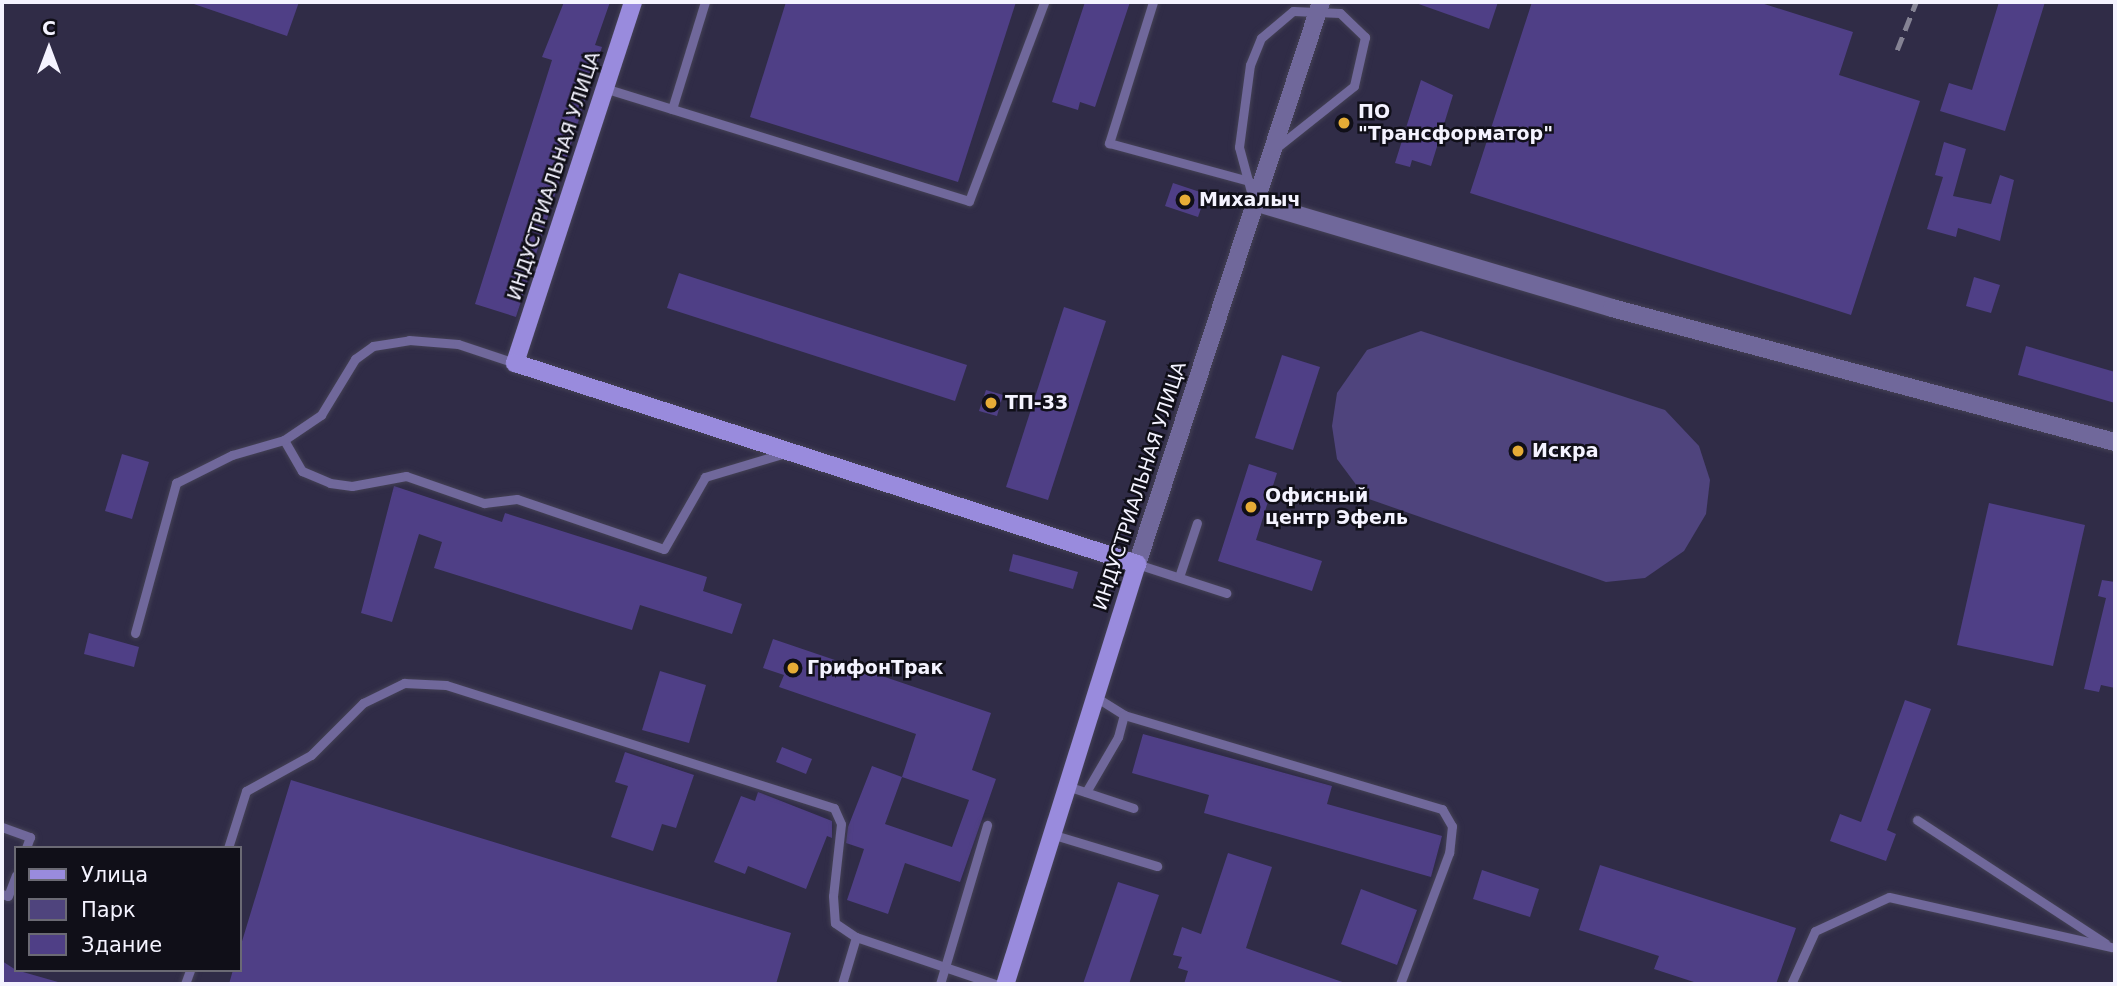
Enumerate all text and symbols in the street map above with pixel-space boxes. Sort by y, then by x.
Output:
north arrow [14,14,84,84]
text: С [42,17,56,39]
street label: ИНДУСТРИАЛЬНАЯ УЛИЦА [503,49,605,303]
place label: ПО "Трансформатор" [1358,101,1553,145]
marker: ПО "Трансформатор" [1336,115,1352,131]
place label: Михалыч [1199,189,1300,211]
marker: Михалыч [1177,192,1193,208]
street label: ИНДУСТРИАЛЬНАЯ УЛИЦА [1089,359,1191,613]
place label: ТП-33 [1005,392,1068,414]
marker: ТП-33 [983,395,999,411]
place label: Искра [1532,440,1598,462]
marker: Искра [1510,443,1526,459]
place label: Офисный центр Эфель [1265,485,1408,529]
marker: Офисный центр Эфель [1243,499,1259,515]
place label: ГрифонТрак [807,657,943,679]
marker: ГрифонТрак [785,660,801,676]
legend [14,846,242,972]
text: Улица [81,863,148,887]
text: Парк [81,898,136,922]
text: Здание [81,933,162,957]

